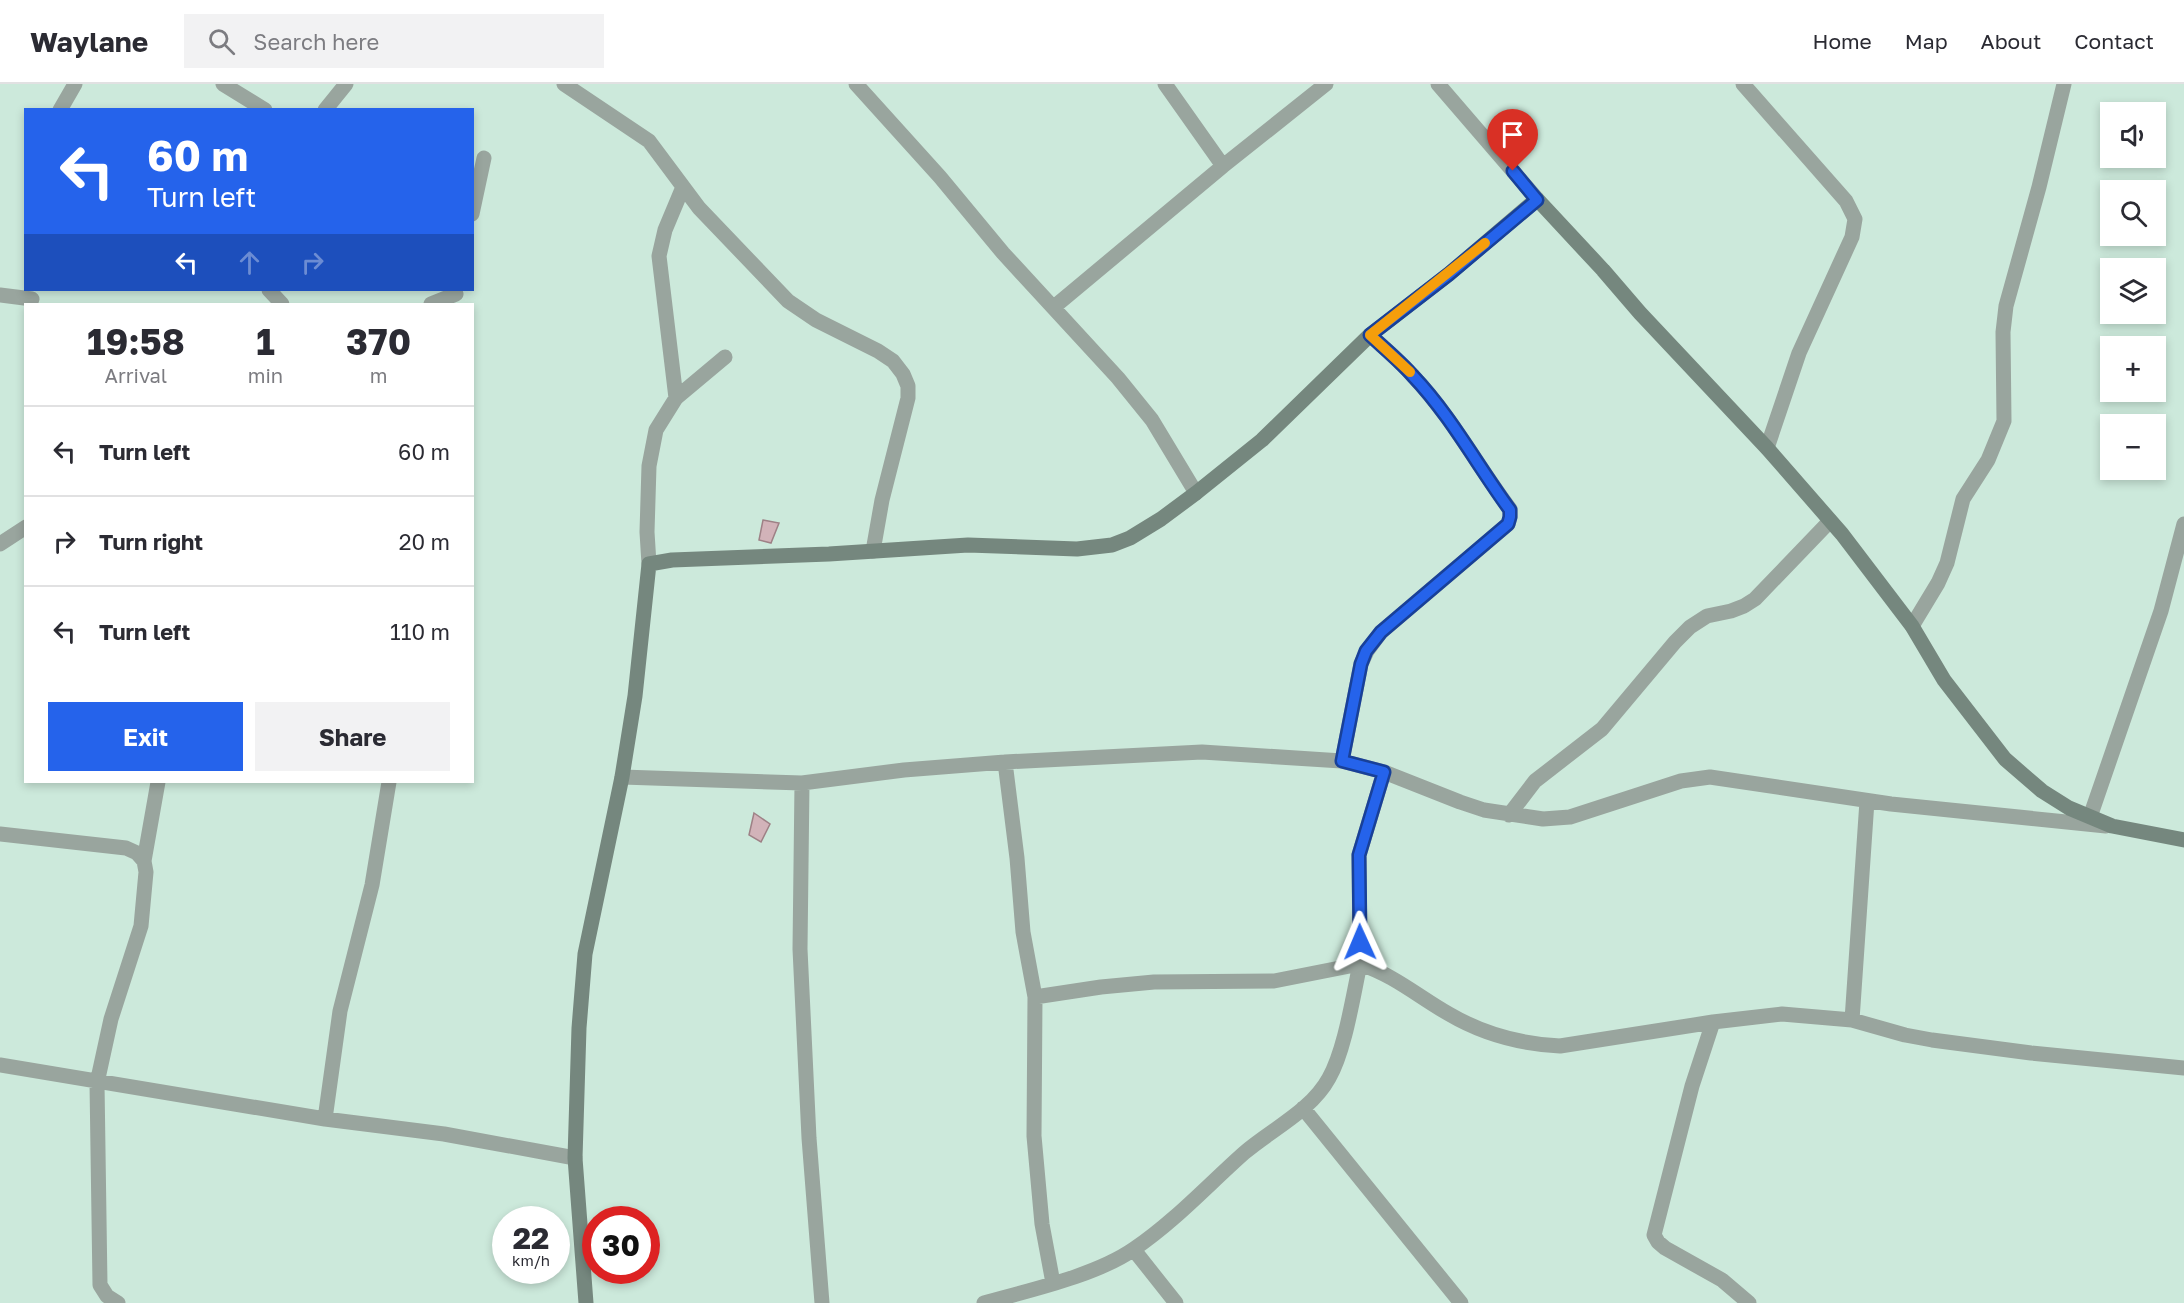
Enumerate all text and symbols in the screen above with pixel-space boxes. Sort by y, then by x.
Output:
search box [184,14,604,68]
text: Waylane [30,25,148,58]
icon: search [205,25,238,58]
text: Search here [253,28,379,55]
text: Home [1812,28,1872,54]
text: Map [1905,28,1948,54]
text: About [1981,28,2041,54]
text: Contact [2074,28,2154,54]
map controls [2100,102,2166,480]
button: sound [2100,102,2166,168]
pin [1487,109,1538,171]
icon: arrive [1496,118,1529,151]
text: 60 m [147,130,248,180]
icon: left [48,132,126,210]
button: search [2100,180,2166,246]
text: Turn left [147,181,256,213]
icon: left [170,246,203,279]
icon: ahead [233,246,266,279]
icon: right [296,246,329,279]
button: layers [2100,258,2166,324]
text: 19:58 [87,320,185,363]
text: 1 [256,320,275,363]
text: 370 [346,320,411,363]
button: + [2100,336,2166,402]
text: Arrival [105,363,167,387]
text: min [248,363,283,387]
text: m [370,363,387,387]
button: − [2100,414,2166,480]
icon: left [48,435,81,468]
text: Turn left [99,438,190,465]
text: 60 m [398,438,450,465]
icon: right [48,525,81,558]
text: Turn right [99,528,203,555]
text: 20 m [399,528,450,555]
icon: left [48,615,81,648]
text: Turn left [99,618,190,645]
text: 110 m [390,618,450,645]
button: Exit [48,702,243,771]
button: Share [255,702,450,771]
position arrow [1328,910,1392,974]
speed limit sign: 30 [582,1206,660,1284]
text: 22 [513,1220,549,1256]
text: km/h [512,1251,550,1269]

